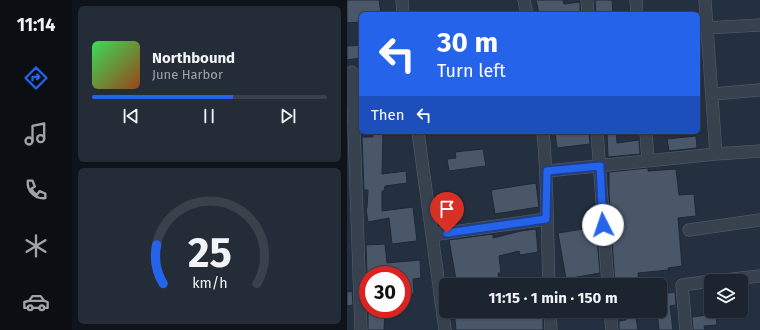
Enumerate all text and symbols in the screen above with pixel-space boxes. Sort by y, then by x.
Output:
text: 11:14 [17,14,55,36]
text: 30 m [437,26,498,59]
icon: left [371,28,423,80]
text: Northbound [152,49,235,67]
text: Turn left [437,60,506,82]
icon: directions [22,64,50,92]
text: June Harbor [152,67,223,82]
icon: left [413,104,435,126]
icon: previous [120,105,142,127]
icon: pause [198,105,220,127]
icon: next [277,105,299,127]
text: Then [371,106,405,124]
icon: music [22,120,50,148]
icon: phone [22,176,50,204]
pin [430,192,464,233]
icon: arrive [436,198,458,220]
position arrow [582,204,624,246]
text: 25 [188,228,231,278]
icon: climate [22,232,50,260]
speed limit sign: 30 [359,266,411,318]
map controls [704,274,748,318]
button: layers [704,274,748,318]
text: km/h [192,275,227,292]
icon: car [22,288,50,316]
text: 11:15 · 1 min · 150 m [488,289,618,307]

